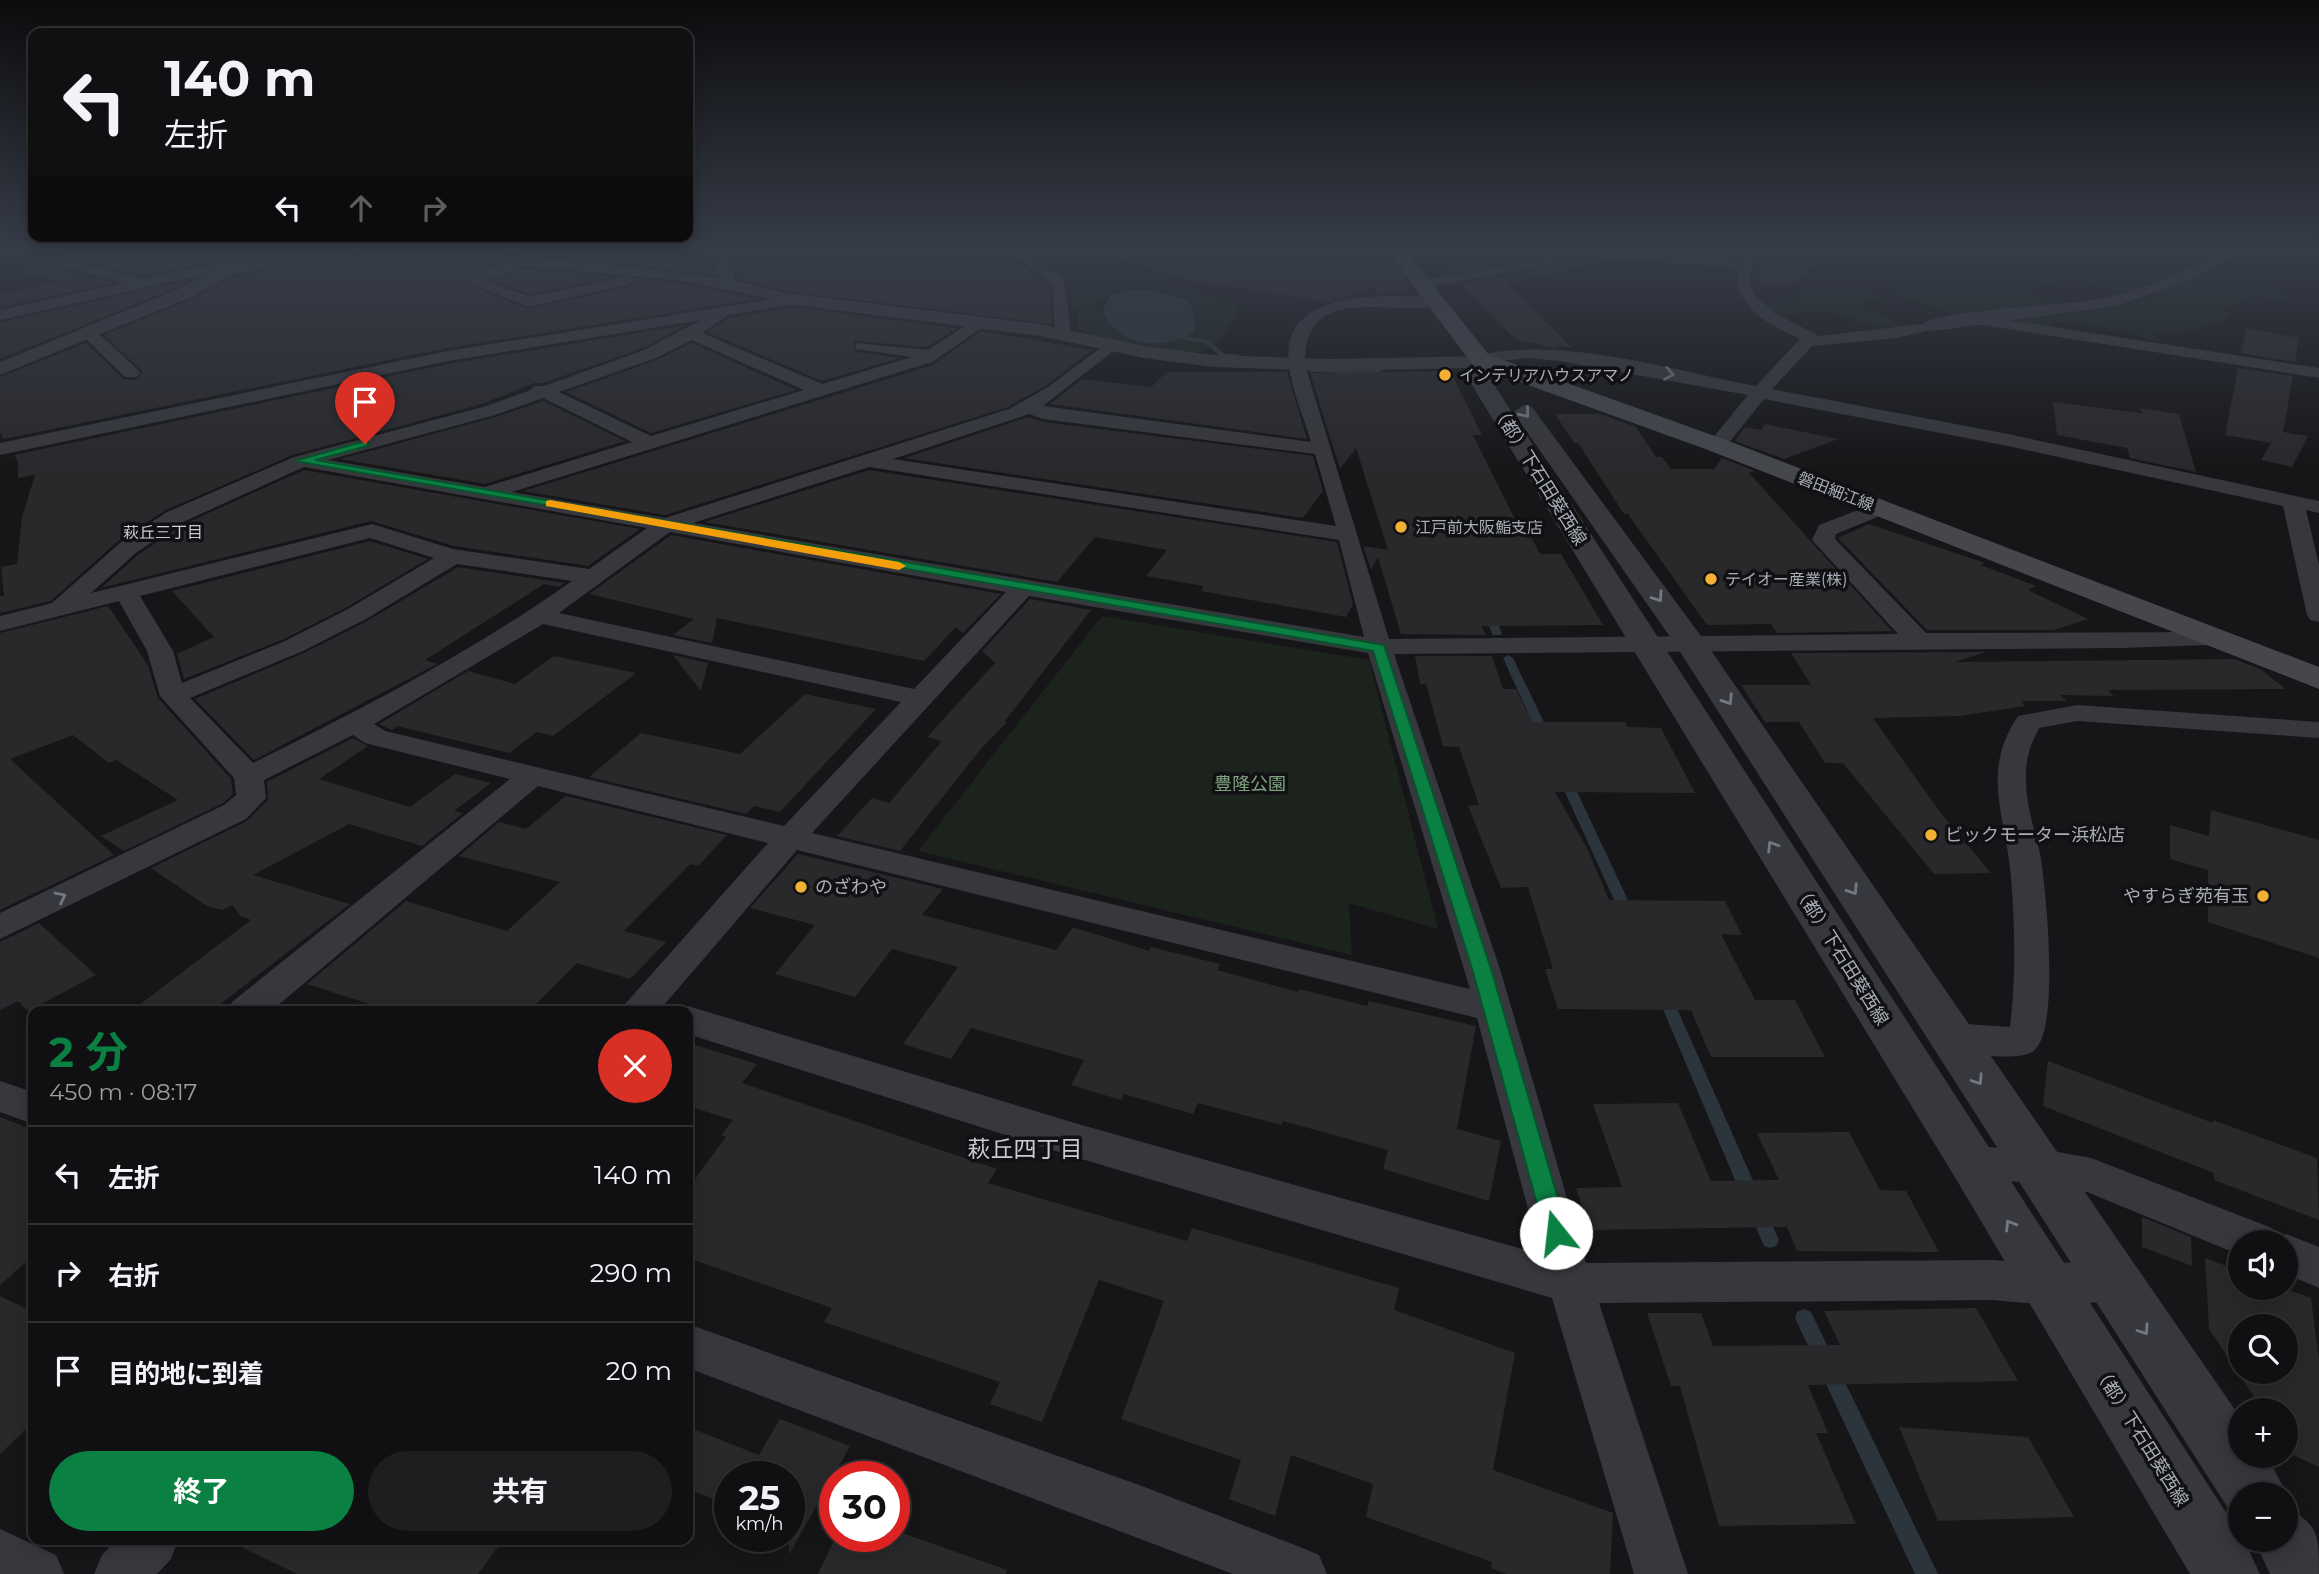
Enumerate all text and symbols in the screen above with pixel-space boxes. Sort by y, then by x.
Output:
text: 140 m [164,49,316,108]
icon: left [49,56,140,147]
text: 左折 [164,115,228,154]
icon: left [269,189,307,227]
icon: ahead [342,189,380,227]
icon: right [415,189,453,227]
place label: インテリアハウスアマノ [1459,366,1634,385]
one-way arrow [1663,366,1675,381]
marker: インテリアハウスアマノ [1437,367,1453,383]
pin [335,372,395,444]
icon: arrive [346,383,384,421]
street label: （都）下石田葵西線 [1487,400,1591,550]
one-way arrow [1516,405,1529,417]
street label: 磐田細江線 [1795,468,1877,515]
place label: 江戸前大阪鮨支店 [1415,518,1543,537]
marker: 江戸前大阪鮨支店 [1393,519,1409,535]
district label: 萩丘三丁目 [123,523,203,542]
place label: テイオー産業(株) [1725,570,1848,589]
marker: テイオー産業(株) [1703,571,1719,587]
one-way arrow [1650,589,1662,602]
one-way arrow [1719,692,1732,705]
park label: 豊隆公園 [1214,773,1286,795]
place label: ビックモーター浜松店 [1945,824,2125,846]
marker: ビックモーター浜松店 [1923,827,1939,843]
one-way arrow [1767,840,1780,853]
place label: のざわや [815,876,887,898]
marker: のざわや [793,879,809,895]
street label: （都）下石田葵西線 [1789,880,1893,1030]
one-way arrow [1844,882,1857,895]
place label: やすらぎ苑有玉 [2123,885,2249,907]
marker: やすらぎ苑有玉 [2255,888,2271,904]
one-way arrow [54,892,66,906]
text: 2 分 [49,1026,128,1078]
button: close [598,1029,672,1103]
one-way arrow [1970,1072,1983,1085]
text: 450 m · 08:17 [49,1078,197,1106]
district label: 萩丘四丁目 [968,1135,1083,1163]
icon: left [49,1156,87,1194]
text: 140 m [594,1159,672,1191]
text: 左折 [108,1162,160,1194]
position arrow [1519,1196,1593,1270]
one-way arrow [2005,1220,2018,1233]
map controls [2228,1230,2298,1552]
button: sound [2228,1230,2298,1300]
icon: right [49,1254,87,1292]
text: 290 m [590,1257,672,1289]
text: 右折 [108,1260,160,1292]
button: search [2228,1314,2298,1384]
one-way arrow [2136,1323,2149,1336]
icon: arrive [49,1352,87,1390]
text: 20 m [606,1355,672,1387]
text: 目的地に到着 [108,1358,264,1390]
street label: （都）下石田葵西線 [2089,1361,2193,1511]
button: + [2228,1398,2298,1468]
button: 終了 [49,1451,354,1531]
button: 共有 [368,1451,672,1531]
speed limit sign: 30 [819,1461,910,1552]
text: 25 [739,1476,780,1519]
button: − [2228,1482,2298,1552]
text: km/h [735,1513,784,1535]

